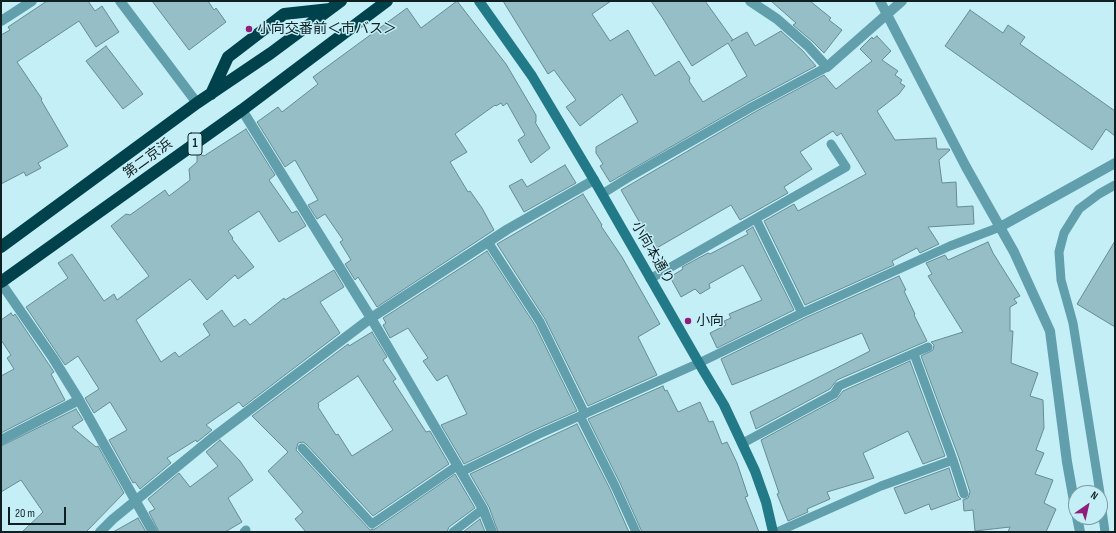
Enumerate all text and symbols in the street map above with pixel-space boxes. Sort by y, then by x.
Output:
place label: 小向交番前＜市バス＞ [257,21,397,37]
marker: 小向交番前＜市バス＞ [244,24,254,34]
road number: 1 [188,133,202,155]
street label: 第二京浜 [120,136,176,182]
street label: 小向本通り [627,218,677,288]
place label: 小向 [696,313,724,329]
marker: 小向 [683,316,693,326]
north arrow [1068,485,1108,525]
text: N [1088,488,1101,502]
scale bar [10,499,68,525]
text: 20 m [15,506,35,521]

